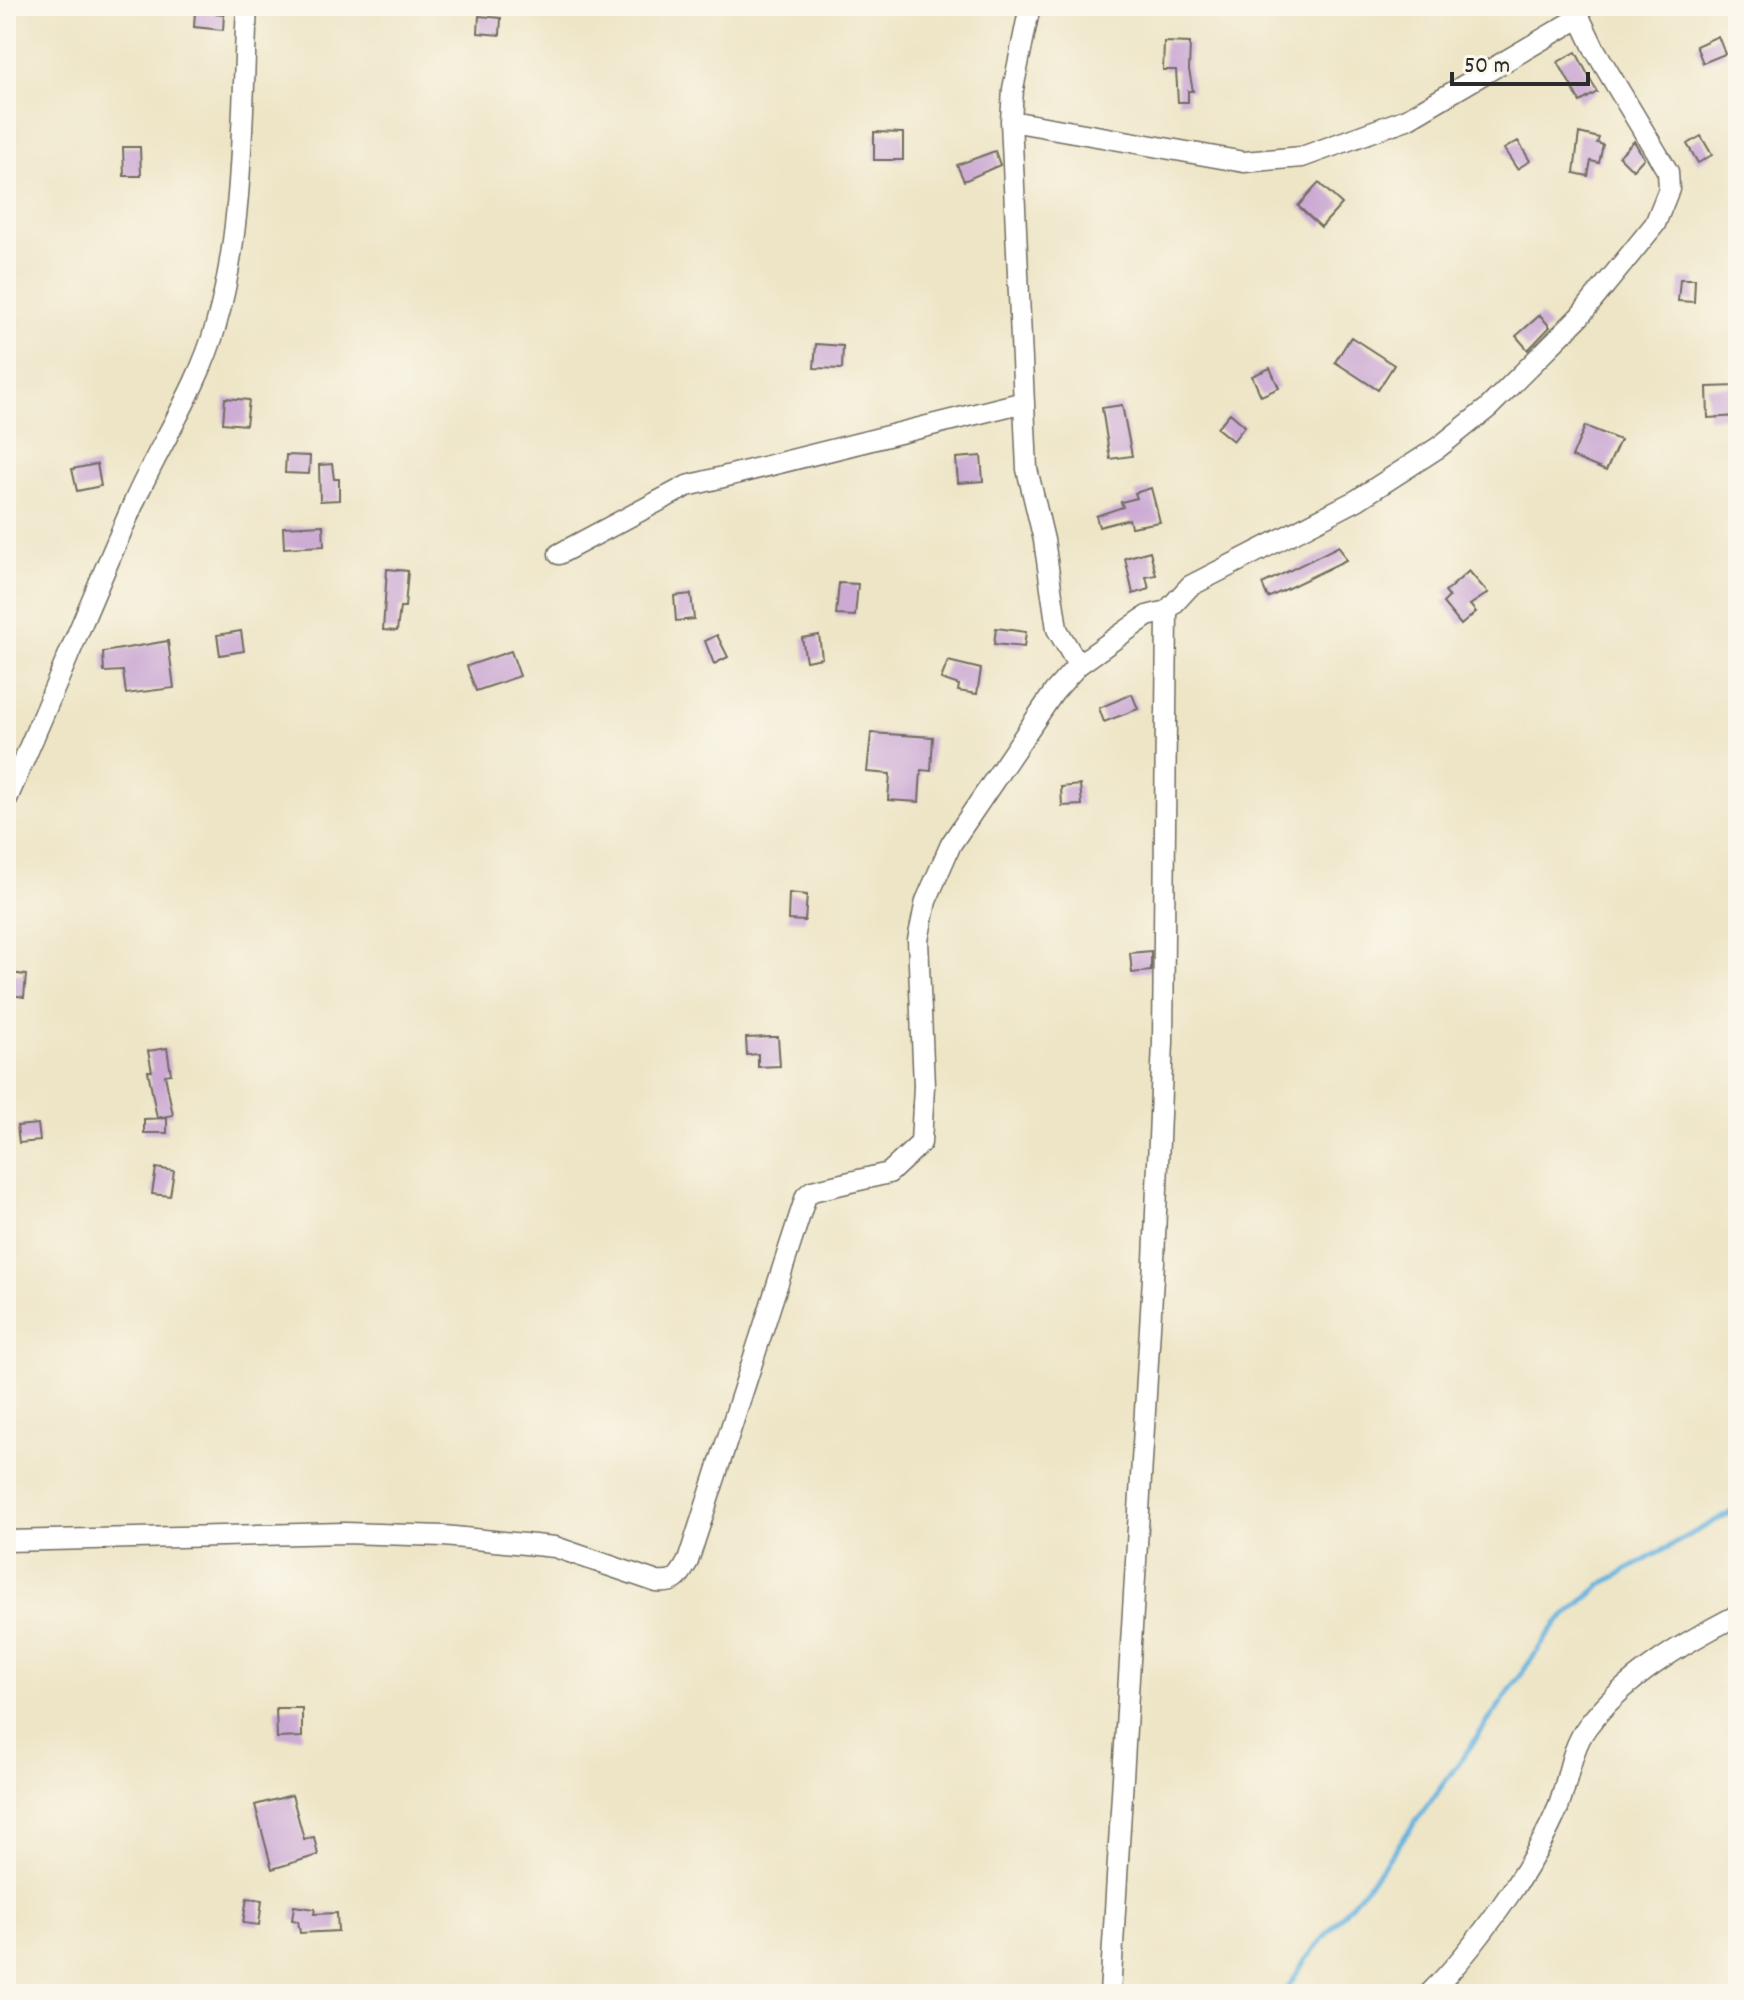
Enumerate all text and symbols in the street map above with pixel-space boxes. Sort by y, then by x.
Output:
scale bar [1452,36,1588,86]
text: 50 m [1464,50,1510,84]

